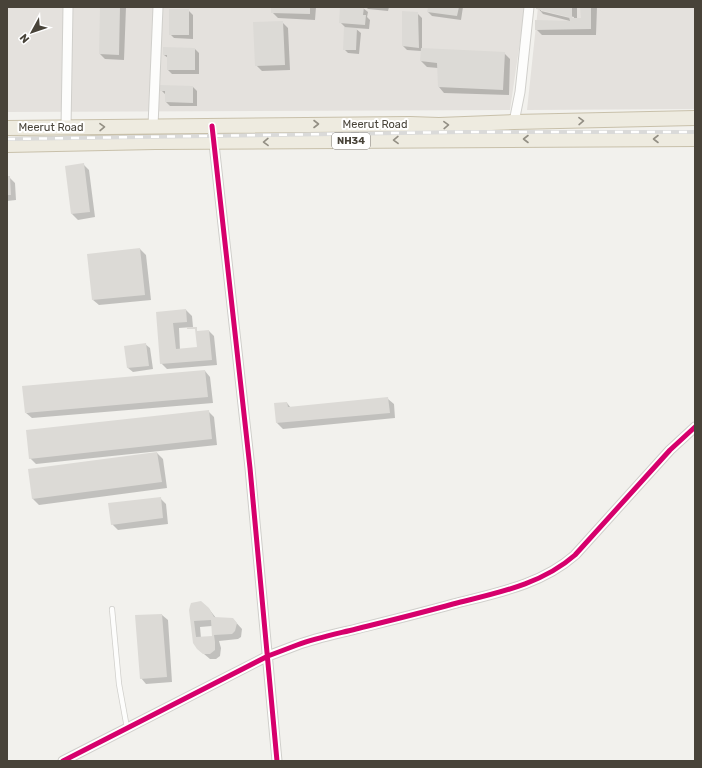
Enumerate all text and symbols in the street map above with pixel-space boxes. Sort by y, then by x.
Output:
north arrow [12,12,52,52]
text: N [17,31,32,45]
one-way arrow [578,117,584,125]
street label: Meerut Road [343,118,407,131]
one-way arrow [313,120,319,128]
street label: Meerut Road [19,121,83,134]
one-way arrow [443,121,449,129]
one-way arrow [99,123,105,131]
road number: NH34 [332,133,370,149]
one-way arrow [523,135,529,143]
one-way arrow [653,135,659,143]
one-way arrow [393,136,399,144]
one-way arrow [263,138,269,146]

